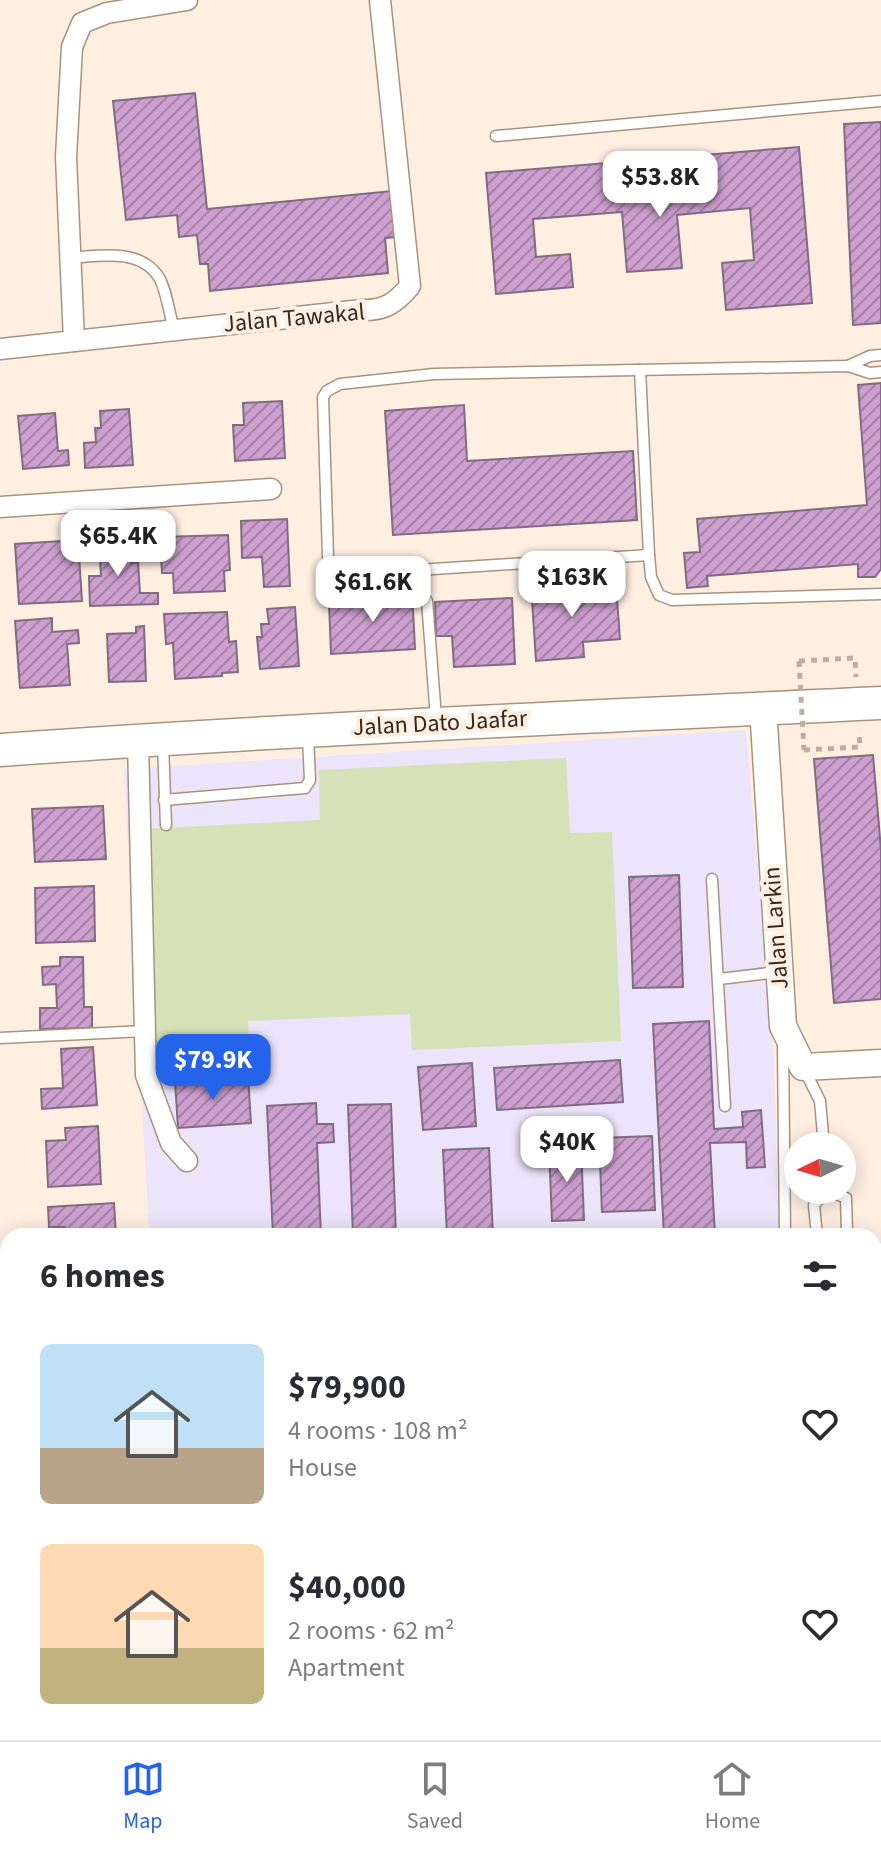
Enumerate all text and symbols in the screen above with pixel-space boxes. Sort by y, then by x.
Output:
pin: $53.8K [595,151,725,219]
text: $53.8K [621,158,699,195]
street label: Jalan Tawakal [222,294,366,342]
pin: $65.4K [53,510,183,578]
text: $65.4K [79,517,157,554]
pin: $163K [516,551,628,619]
pin: $61.6K [308,556,438,624]
text: $163K [537,558,607,595]
text: $61.6K [334,563,412,600]
street label: Jalan Dato Jaafar [352,701,529,745]
street label: Jalan Larkin [754,866,798,990]
pin: $79.9K [148,1034,278,1102]
text: $79.9K [174,1041,252,1078]
pin: $40K [520,1116,614,1184]
text: $40K [538,1123,596,1160]
north arrow [784,1132,856,1204]
map controls [784,1132,856,1204]
text: 6 homes [40,1252,165,1301]
icon: filters [798,1254,842,1298]
text: $79,900 [288,1363,406,1412]
icon: home [104,1376,200,1472]
icon: heart [798,1402,842,1446]
text: 4 rooms · 108 m² [288,1412,467,1449]
text: House [288,1449,357,1486]
text: $40,000 [288,1563,406,1612]
icon: home [104,1576,200,1672]
icon: heart [798,1602,842,1646]
text: 2 rooms · 62 m² [288,1612,455,1649]
text: Apartment [288,1649,405,1686]
tab: Map [121,1757,165,1837]
tab: Saved [407,1757,463,1837]
tab: Home [705,1757,760,1837]

